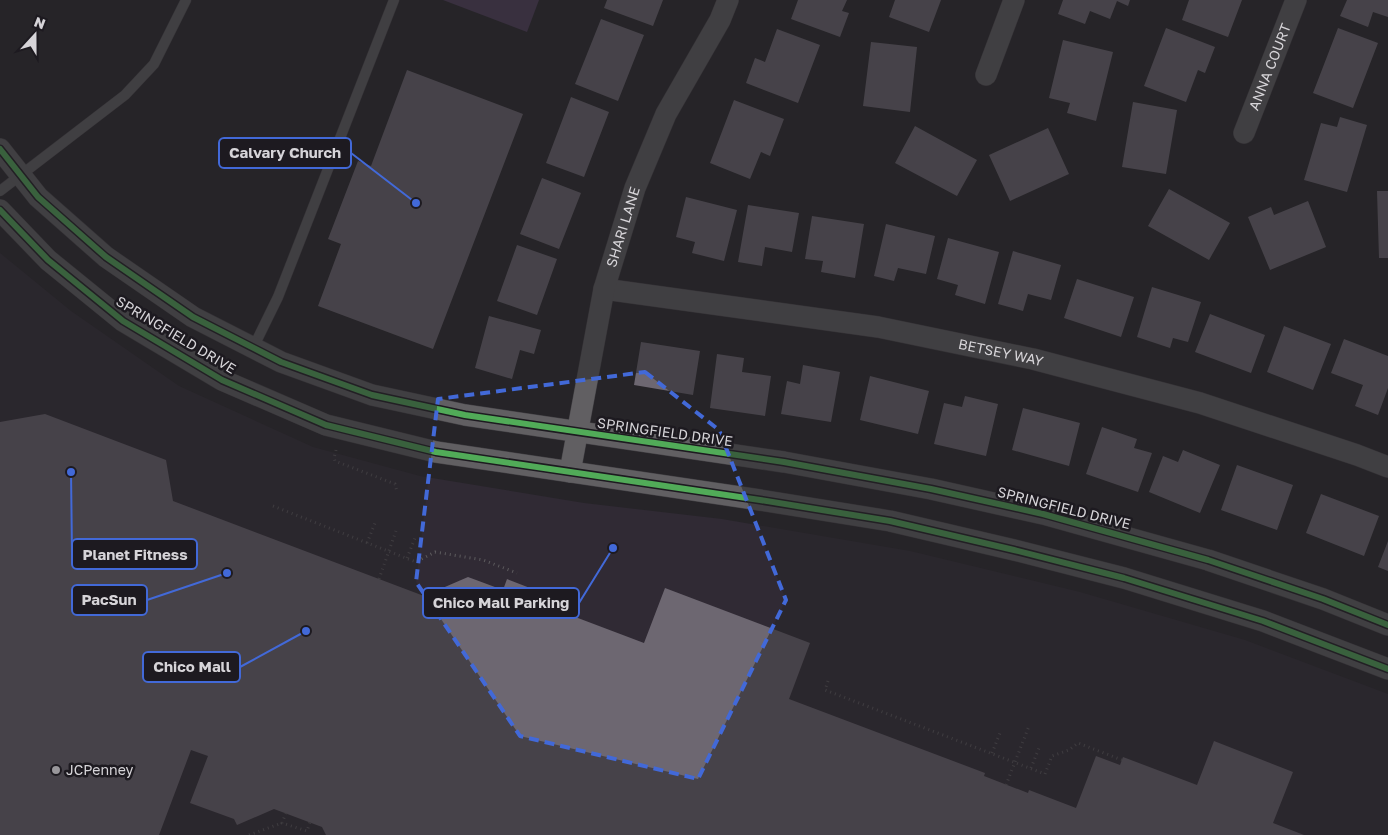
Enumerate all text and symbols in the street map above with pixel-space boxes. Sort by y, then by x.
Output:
north arrow [10,10,60,60]
text: N [32,13,48,32]
street label: ANNA COURT [1245,21,1294,113]
callout: Calvary Church [219,138,351,168]
text: Calvary Church [229,143,341,161]
street label: SHARI LANE [602,184,643,269]
street label: SPRINGFIELD DRIVE [113,292,239,377]
street label: BETSEY WAY [957,335,1045,369]
street label: SPRINGFIELD DRIVE [596,414,734,449]
street label: SPRINGFIELD DRIVE [996,483,1133,532]
callout: Planet Fitness [72,539,197,569]
text: Planet Fitness [82,545,188,563]
callout: PacSun [72,585,147,615]
callout: Chico Mall Parking [423,588,579,618]
text: PacSun [81,590,137,608]
text: Chico Mall Parking [433,593,569,611]
callout: Chico Mall [143,652,240,682]
text: Chico Mall [153,657,231,675]
place label: JCPenney [66,761,133,778]
marker: JCPenney [50,764,62,776]

